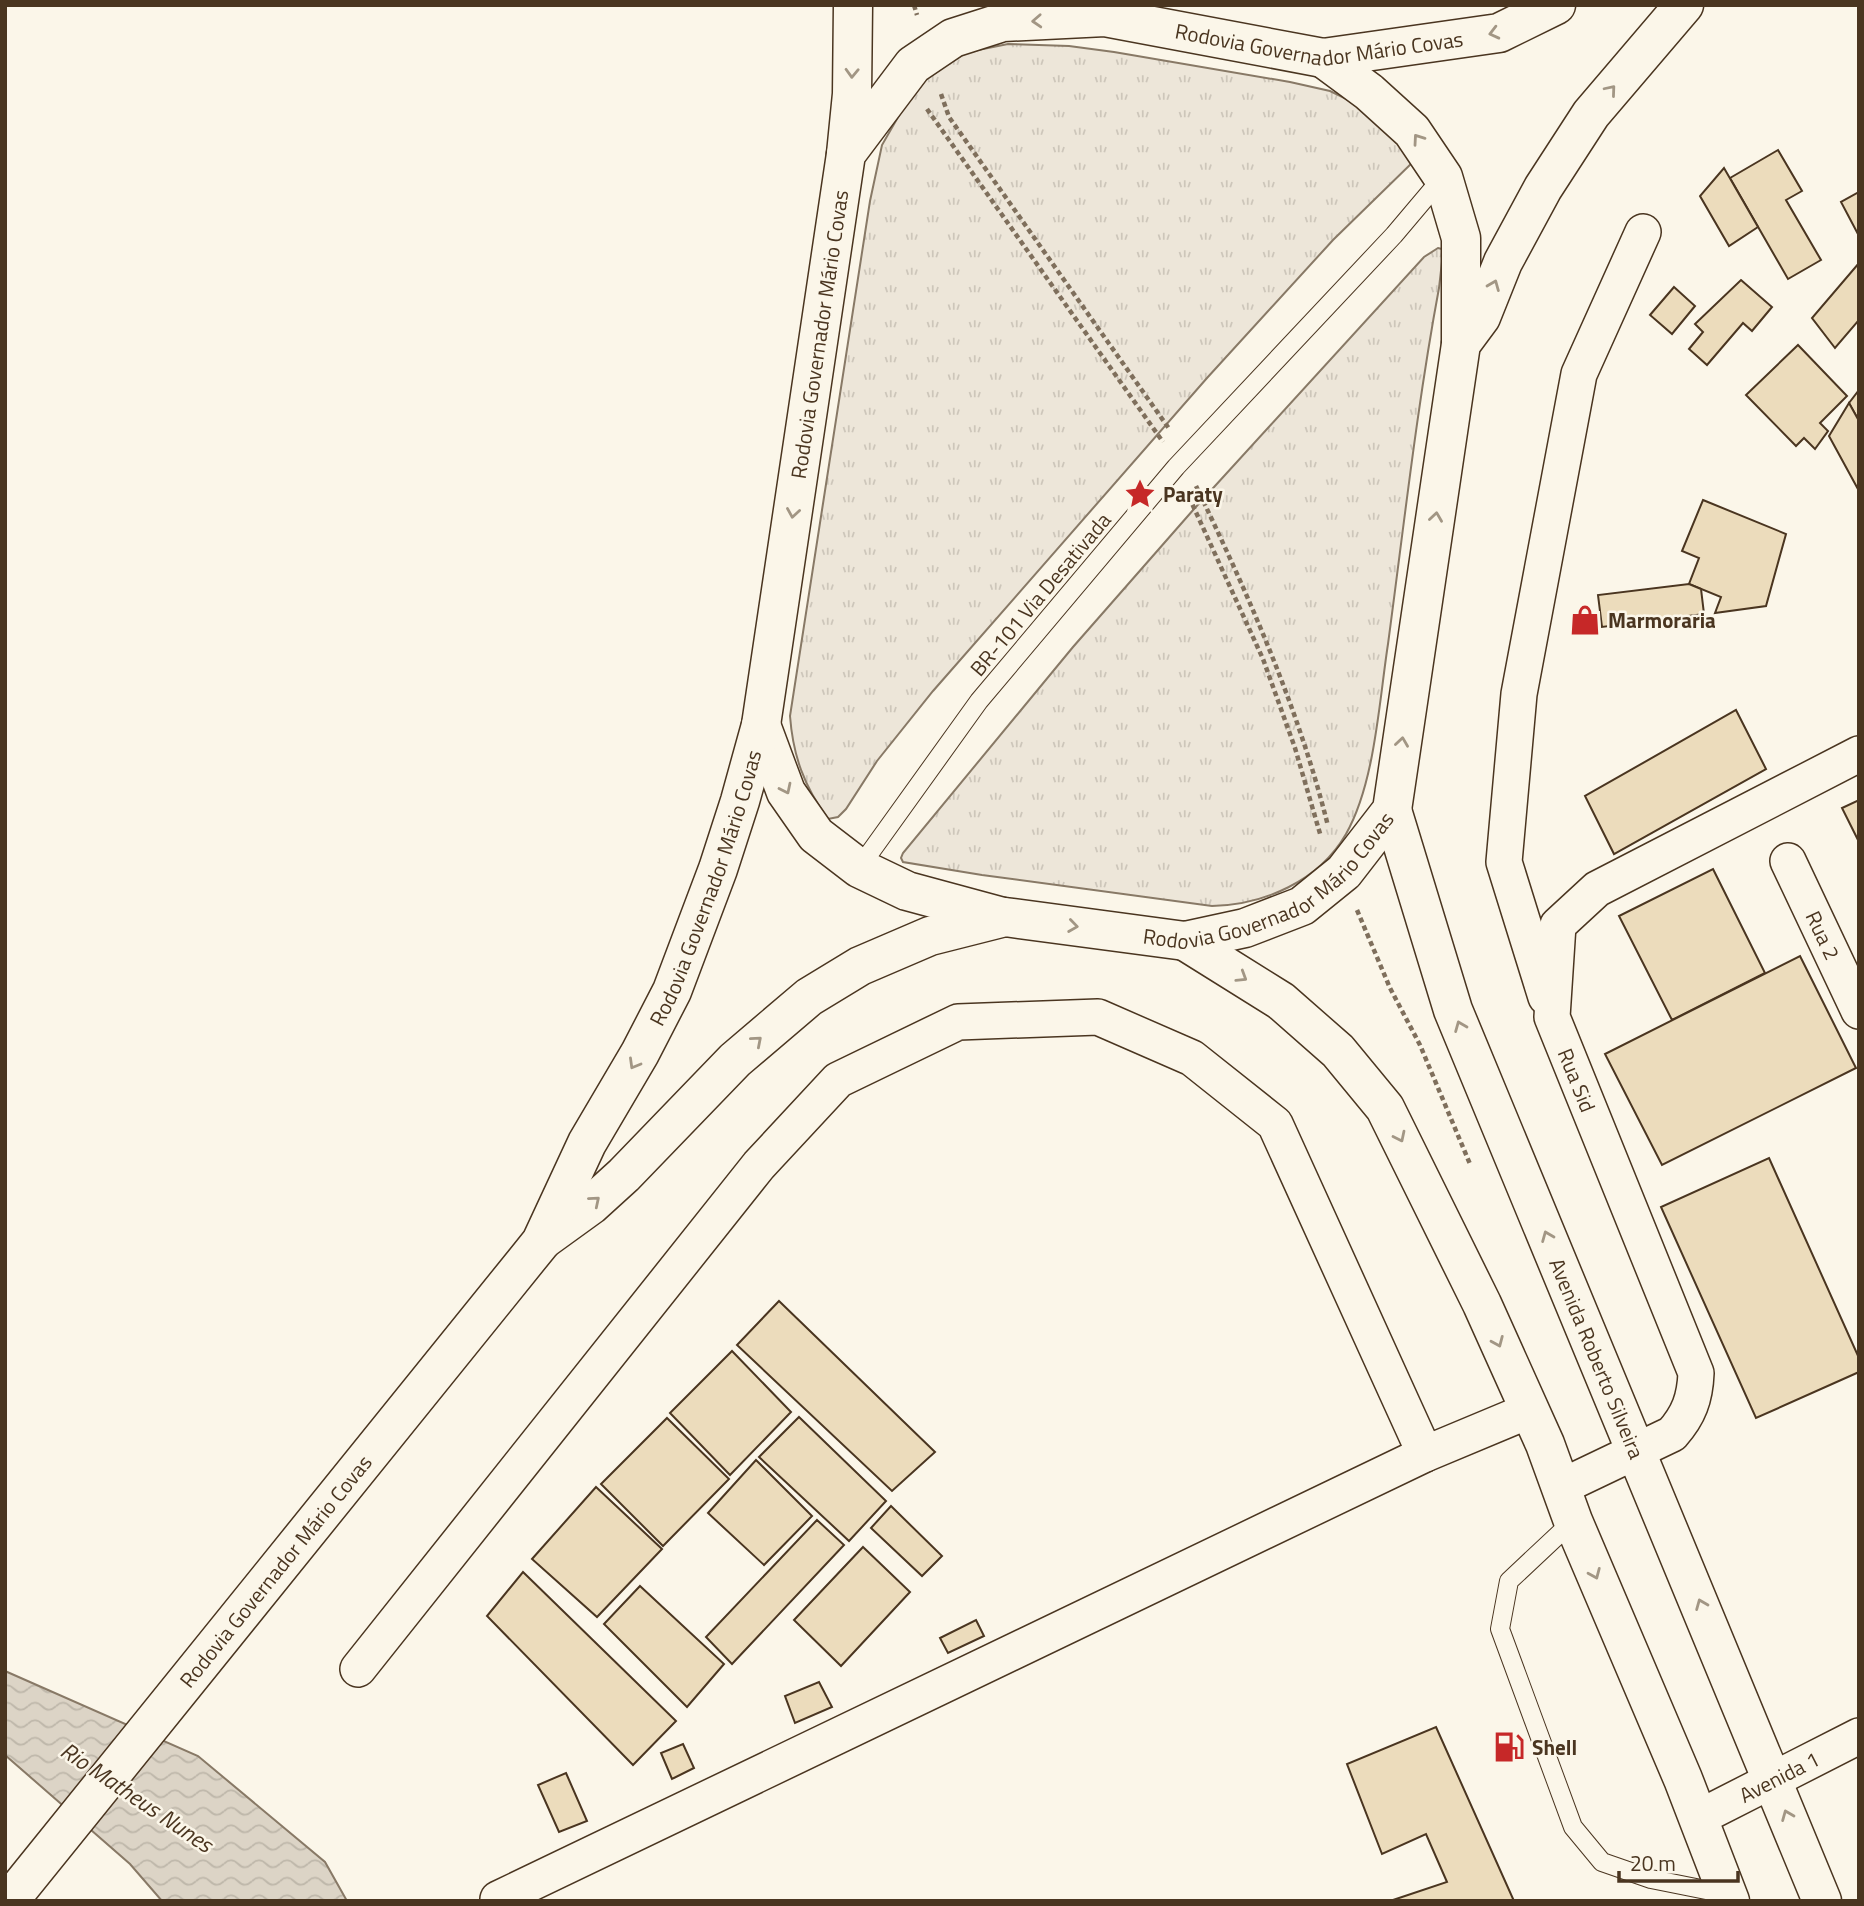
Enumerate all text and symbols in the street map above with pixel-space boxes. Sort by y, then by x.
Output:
one-way arrow [1031,13,1042,28]
street label: Rodovia Governador Mário Covas [1172,15,1465,74]
one-way arrow [1489,24,1501,39]
one-way arrow [845,68,860,79]
one-way arrow [1603,86,1615,99]
one-way arrow [1414,135,1426,147]
street label: Rodovia Governador Mário Covas [782,188,856,481]
one-way arrow [1486,280,1500,292]
place icon: Paraty [1123,477,1157,511]
place label: Paraty [1163,478,1223,510]
street label: BR-101 Via Desativada [962,505,1119,683]
one-way arrow [785,507,800,518]
one-way arrow [1428,511,1443,523]
shop icon: Marmoraria [1568,603,1602,637]
place label: Marmoraria [1608,604,1716,636]
one-way arrow [1395,736,1410,748]
street label: Rodovia Governador Mário Covas [641,746,769,1031]
one-way arrow [777,782,791,794]
street label: Rodovia Governador Mário Covas [1141,805,1401,957]
street label: Rua 2 [1798,905,1848,965]
one-way arrow [1067,918,1079,933]
one-way arrow [1235,969,1248,982]
one-way arrow [1454,1021,1468,1033]
one-way arrow [749,1037,762,1049]
street label: Rua Sid [1550,1043,1604,1117]
one-way arrow [629,1056,642,1069]
one-way arrow [1391,1130,1405,1142]
one-way arrow [587,1197,600,1209]
one-way arrow [1541,1231,1555,1243]
street label: Avenida Roberto Silveira [1541,1253,1653,1464]
one-way arrow [1490,1334,1504,1347]
street label: Rodovia Governador Mário Covas [171,1448,379,1695]
one-way arrow [1587,1567,1601,1579]
one-way arrow [1695,1599,1709,1611]
fuel station icon: Shell [1492,1730,1526,1764]
place label: Shell [1532,1731,1577,1763]
water label: Rio Matheus Nunes [54,1733,222,1862]
street label: Avenida 1 [1733,1743,1825,1811]
one-way arrow [1781,1809,1795,1822]
scale bar [1619,1840,1738,1884]
text: 20 m [1630,1847,1676,1879]

